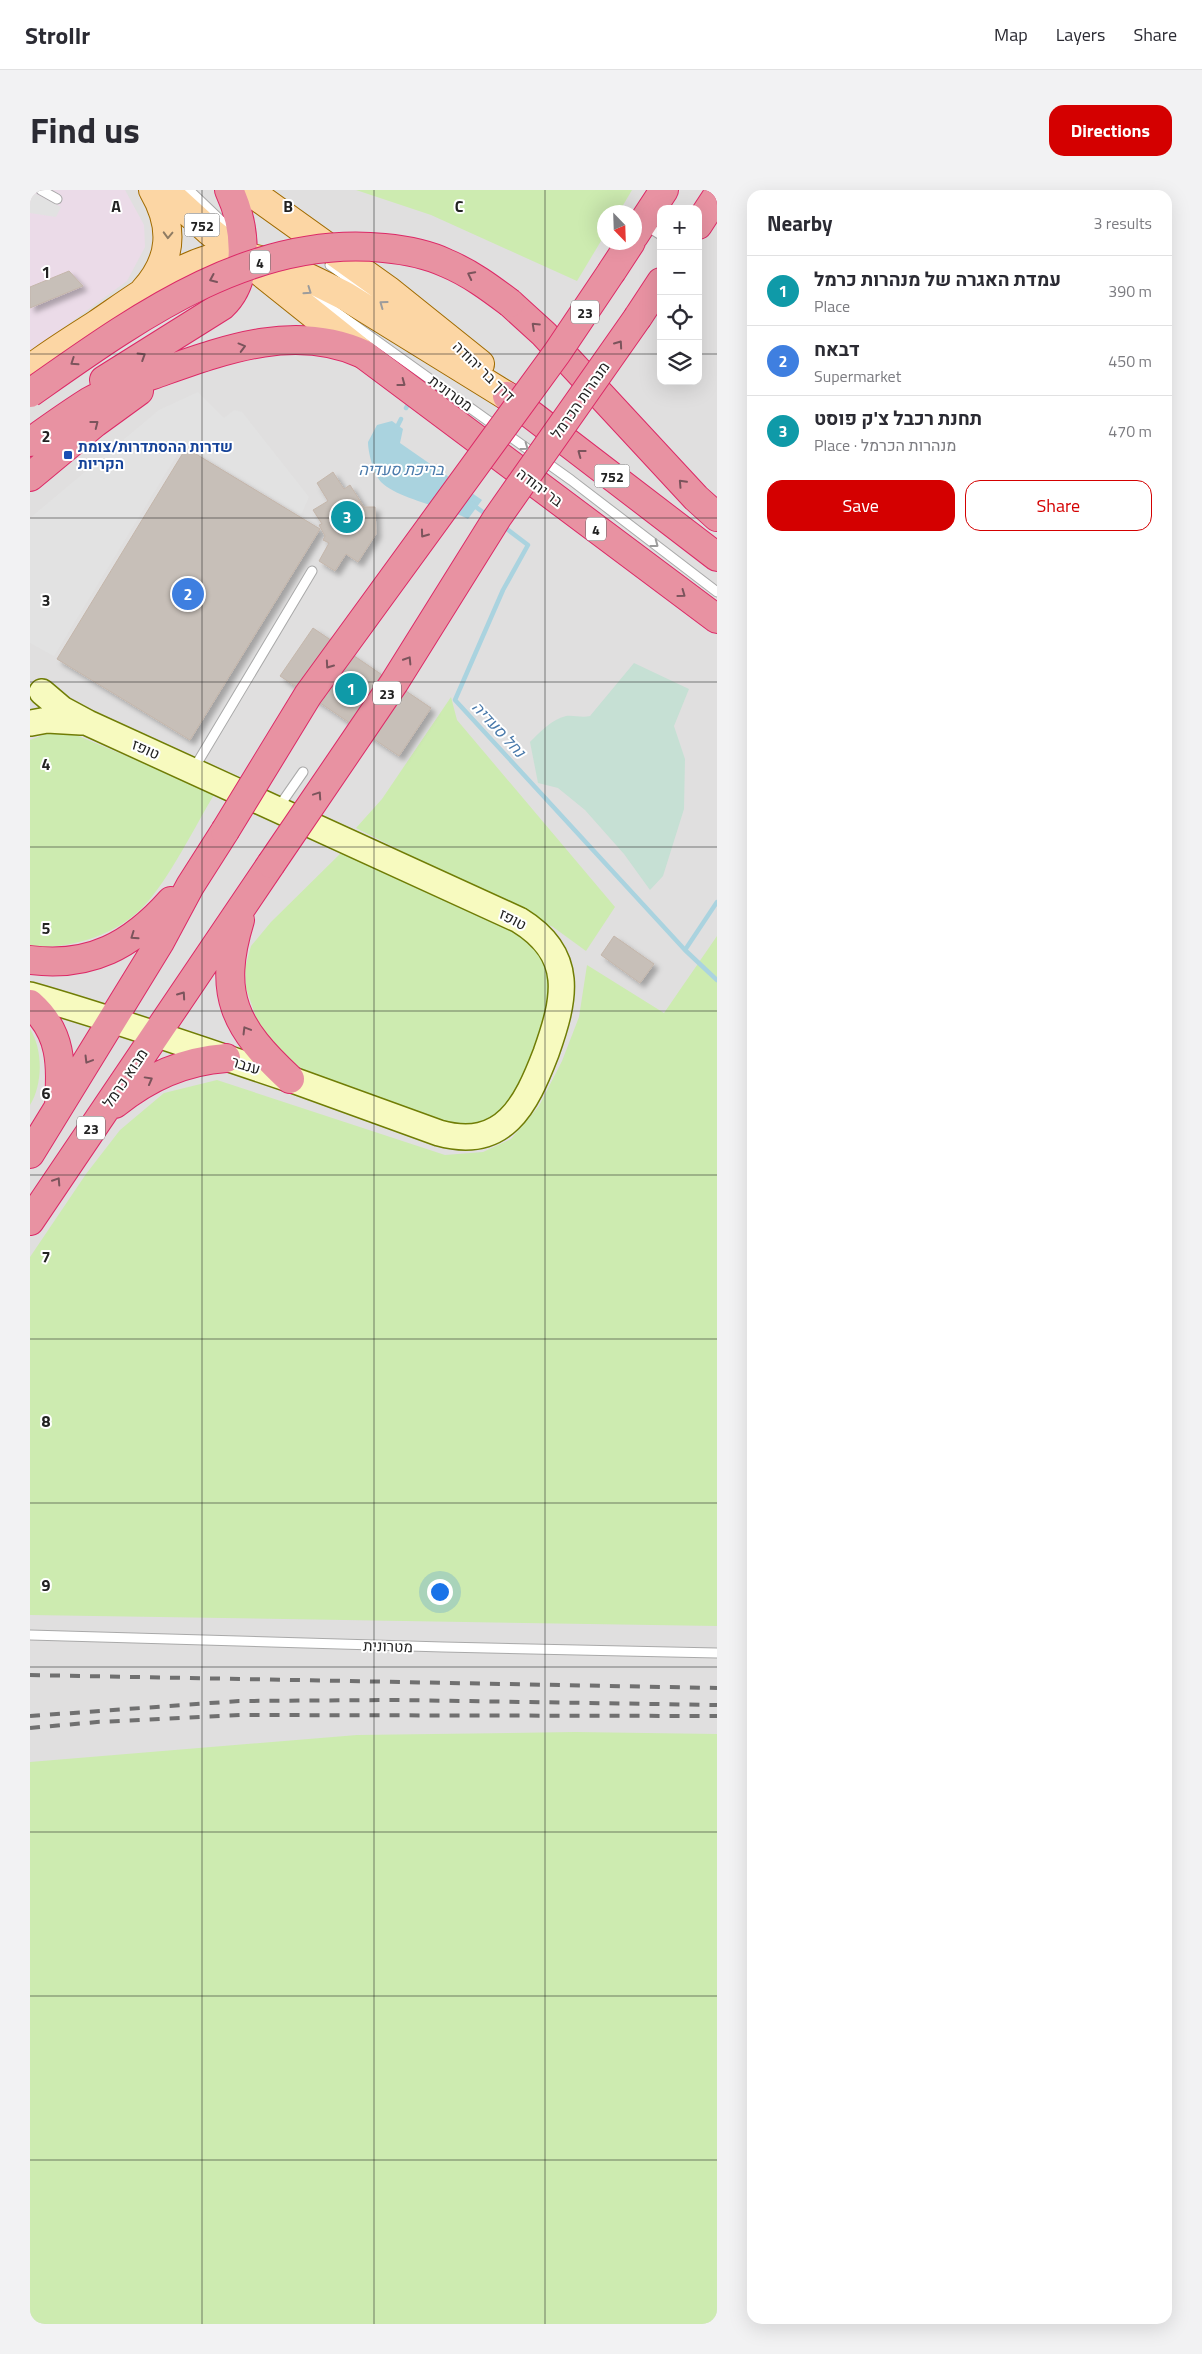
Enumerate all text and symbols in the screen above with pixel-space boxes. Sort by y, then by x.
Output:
text: Strollr [25,17,90,53]
text: Map [994,21,1028,48]
text: Layers [1056,21,1105,48]
text: Share [1133,21,1177,48]
text: Find us [30,103,140,157]
button: Directions [1049,105,1172,156]
text: A [111,194,121,218]
text: B [283,194,293,218]
text: C [455,194,464,218]
north arrow [597,205,642,250]
map controls [657,205,702,385]
button: + [657,205,702,250]
text: Nearby [767,207,832,239]
text: 3 results [1093,211,1152,235]
road number: 752 [184,214,220,236]
one-way arrow [162,232,173,240]
button: − [657,250,702,295]
road number: 4 [250,251,270,274]
text: 1 [42,260,50,284]
text: עמדת האגרה של מנהרות כרמל [814,264,1061,293]
one-way arrow [467,271,476,281]
one-way arrow [209,272,218,283]
text: 1 [779,279,787,303]
text: 390 m [1108,279,1152,303]
one-way arrow [302,285,311,294]
text: Place [814,294,850,318]
button: locate [657,295,702,340]
road number: 23 [571,300,599,324]
one-way arrow [380,302,389,310]
one-way arrow [531,323,540,332]
text: דבאח [814,334,860,363]
street label: דרך בר יהודה [448,335,520,407]
one-way arrow [613,340,622,350]
button: layers [657,340,702,385]
one-way arrow [237,342,245,352]
text: 2 [779,349,787,373]
text: 450 m [1108,349,1152,373]
one-way arrow [137,353,146,363]
one-way arrow [70,356,80,365]
street label: מנהרות הכרמל [545,357,615,443]
text: Supermarket [814,364,901,388]
street label: מטרונית [424,369,478,417]
one-way arrow [396,378,405,386]
text: תחנת רכבל צ'ק פוסט [814,403,982,432]
text: 3 [779,419,787,443]
text: 470 m [1108,419,1152,443]
one-way arrow [89,421,98,429]
text: 2 [42,424,50,448]
text: Place · מנהרות הכרמל [814,433,956,457]
place label: שדרות ההסתדרות/צומת הקריות [78,435,233,475]
one-way arrow [519,441,528,449]
marker: שדרות ההסתדרות/צומת הקריות [62,449,74,461]
one-way arrow [578,450,587,458]
water label: בריכת סעדיה [358,457,444,481]
street label: בר יהודה [512,462,568,512]
road number: 752 [594,464,630,488]
one-way arrow [679,479,688,488]
button: Save [767,480,955,531]
button: Share [965,480,1152,531]
pin: 3 [331,498,363,536]
road number: 4 [586,518,606,540]
one-way arrow [421,528,430,537]
one-way arrow [649,539,658,547]
pin: 2 [172,575,204,613]
text: 3 [42,588,50,612]
one-way arrow [676,588,686,597]
one-way arrow [402,656,412,665]
one-way arrow [326,659,335,669]
pin: 1 [335,670,367,708]
road number: 23 [373,682,401,704]
water label: נחל סעדיה [467,695,532,763]
street label: טופז [128,733,164,765]
text: 4 [42,752,51,776]
one-way arrow [312,791,321,800]
street label: טופז [495,902,531,936]
text: 5 [42,916,51,940]
one-way arrow [130,930,139,939]
one-way arrow [176,991,185,1001]
one-way arrow [242,1027,252,1036]
street label: מבוא כרמל [97,1044,153,1112]
street label: ענבר [228,1050,264,1080]
one-way arrow [85,1055,94,1064]
one-way arrow [144,1076,153,1086]
text: 6 [42,1081,51,1105]
road number: 23 [77,1116,105,1140]
one-way arrow [50,1177,60,1186]
text: 7 [42,1245,50,1269]
text: 8 [42,1409,51,1433]
text: 9 [42,1573,51,1597]
your location [427,1579,453,1605]
street label: מטרונית [363,1634,413,1658]

